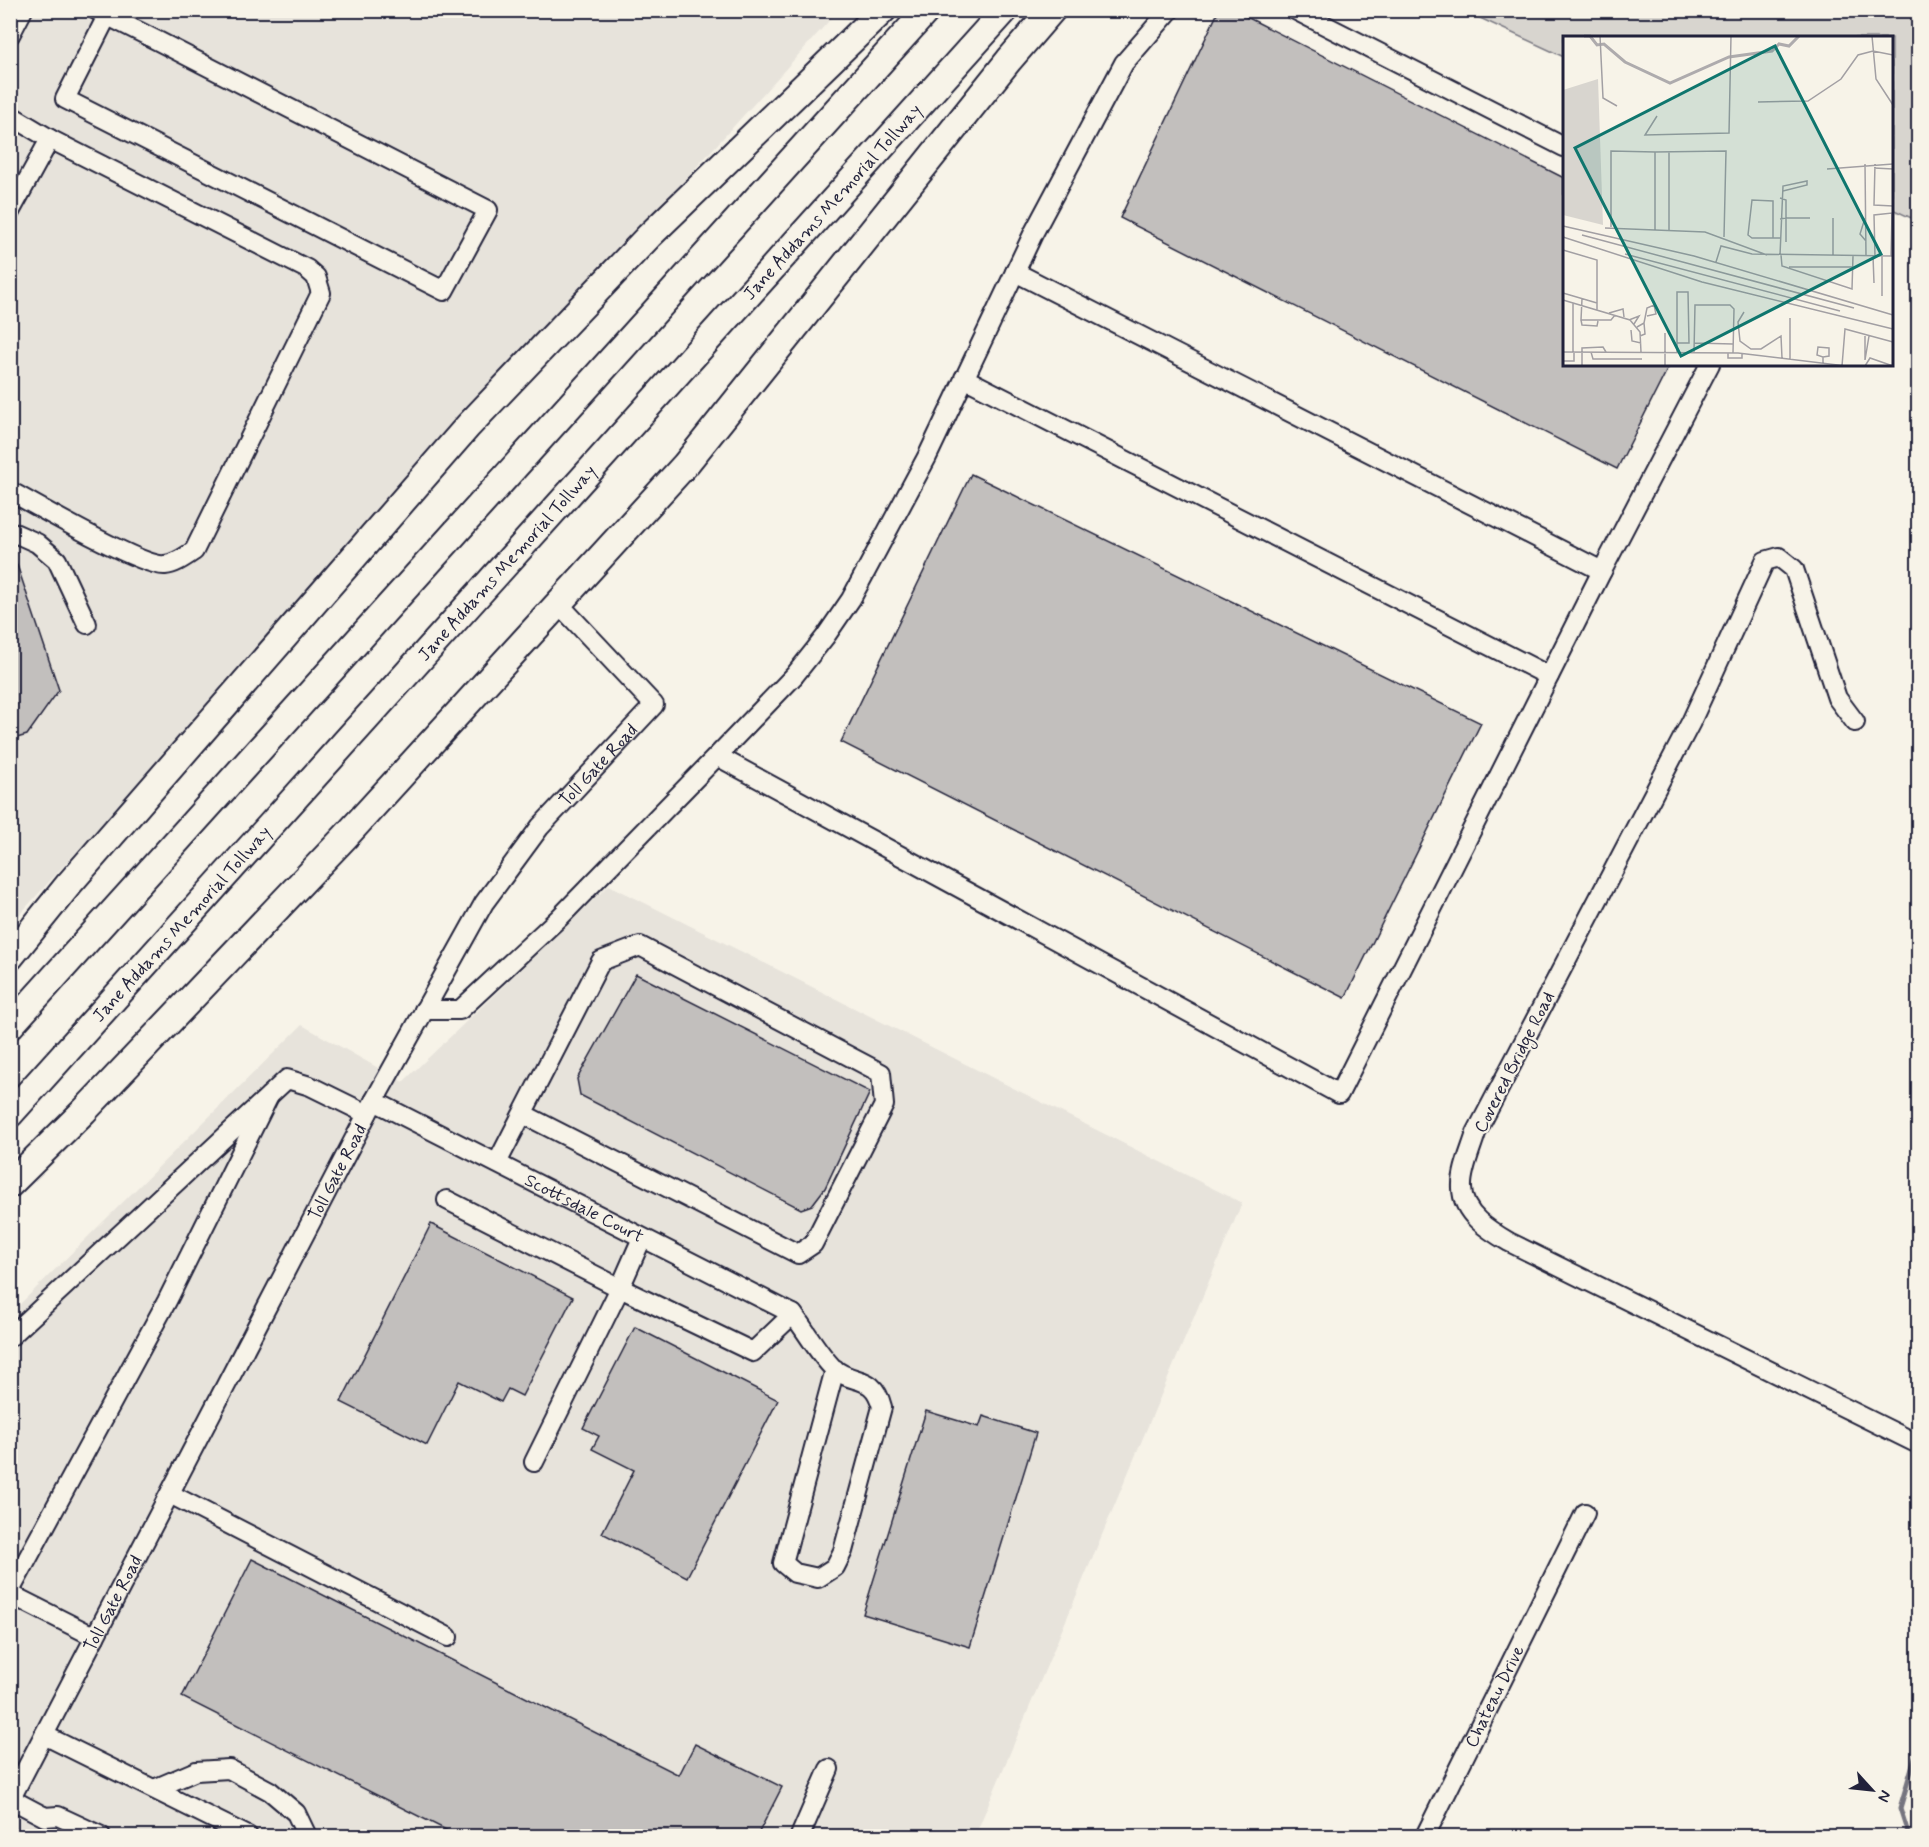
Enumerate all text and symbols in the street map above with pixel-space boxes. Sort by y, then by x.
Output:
inset map [1563,36,1893,366]
street label: Jane Addams Memorial Tollway [738,99,928,306]
street label: Jane Addams Memorial Tollway [413,460,602,667]
street label: Toll Gate Road [554,719,644,812]
street label: Jane Addams Memorial Tollway [87,821,277,1028]
street label: Covered Bridge Road [1469,988,1562,1138]
street label: Toll Gate Road [303,1120,373,1225]
street label: Scottsdale Court [520,1169,648,1249]
street label: Toll Gate Road [78,1551,148,1656]
street label: Chateau Drive [1460,1641,1531,1752]
north arrow [1842,1760,1902,1820]
text: N [1872,1787,1896,1806]

